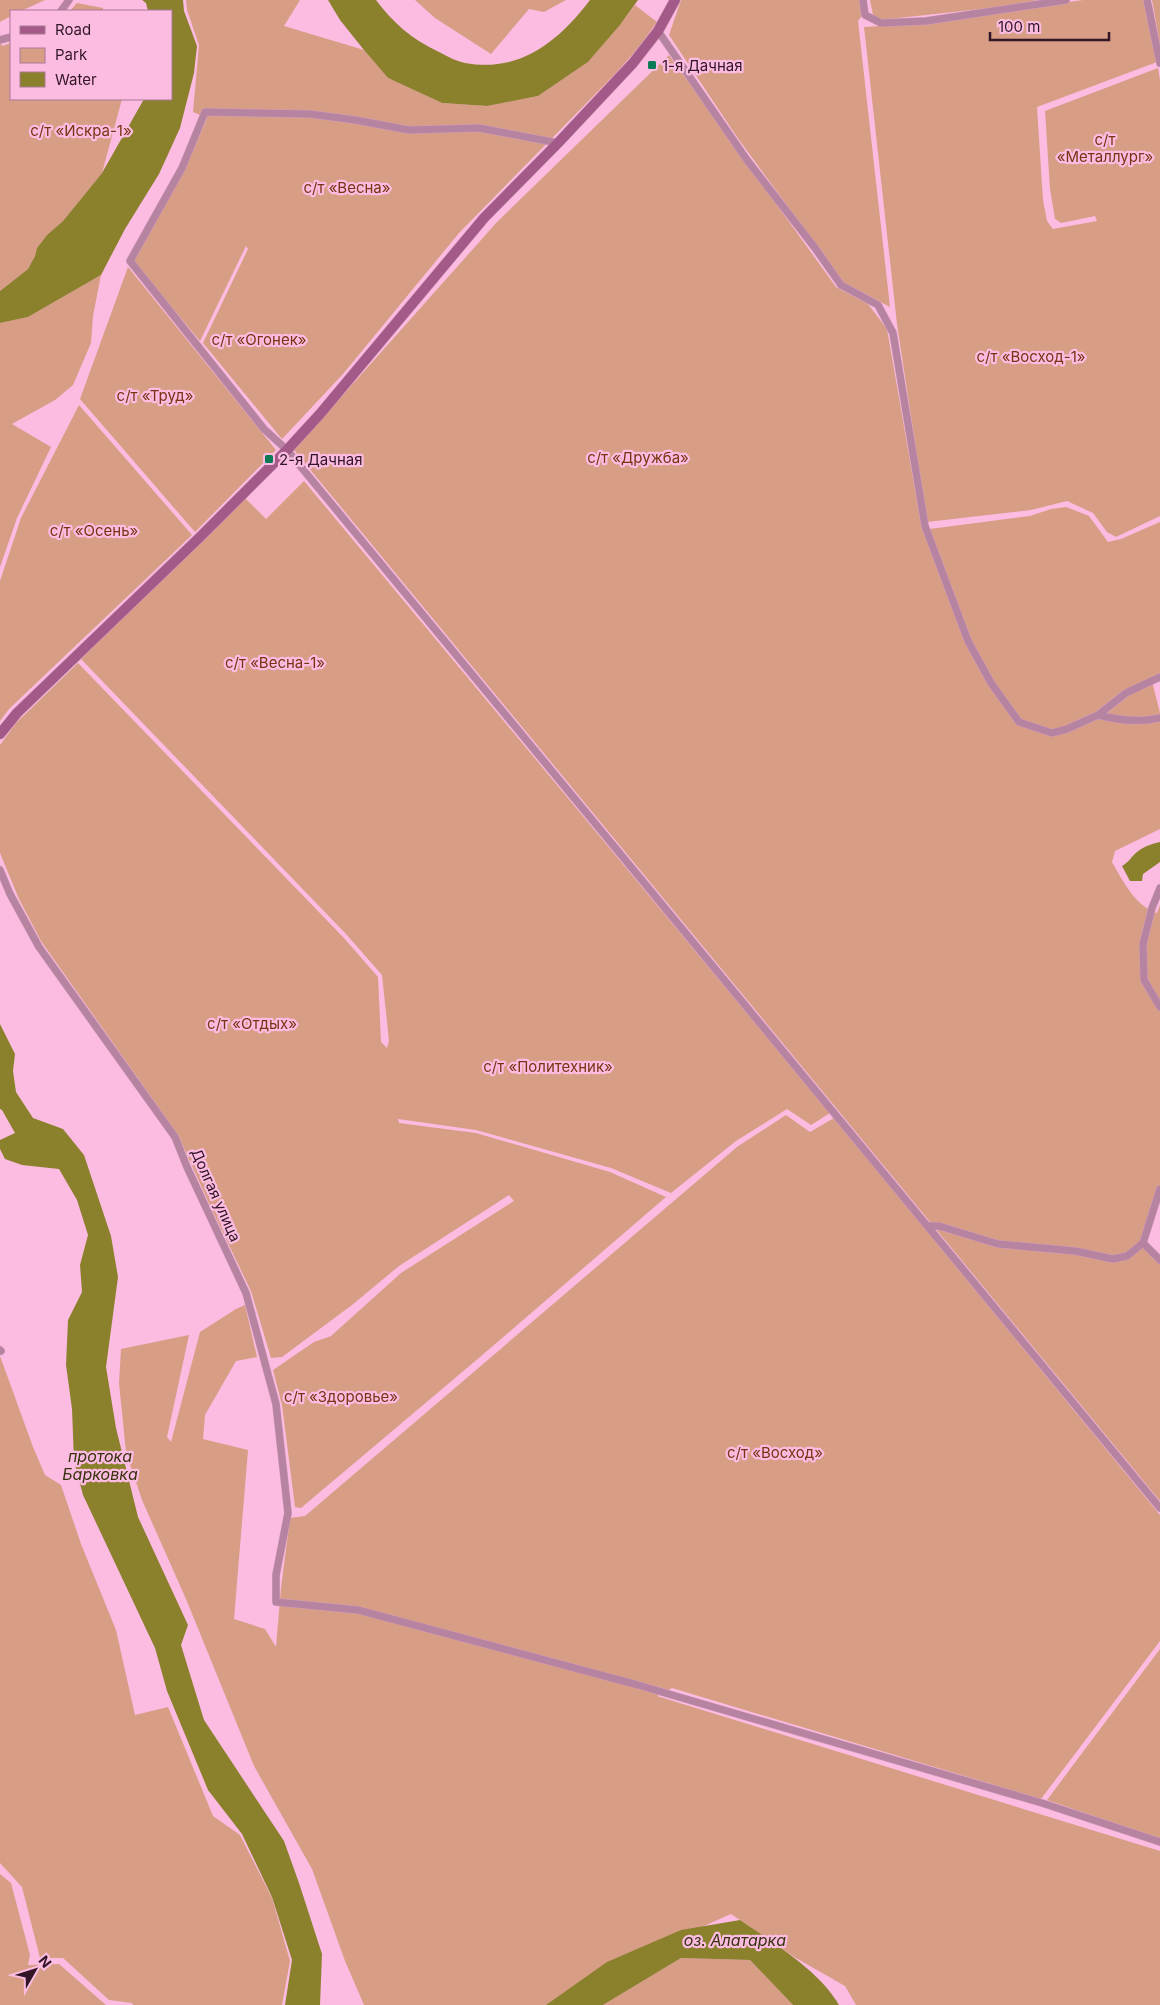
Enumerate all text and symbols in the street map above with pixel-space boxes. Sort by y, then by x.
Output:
legend [10,10,172,100]
scale bar [990,10,1109,42]
text: 100 m [998,17,1040,36]
text: Road [55,20,91,39]
text: Park [55,45,88,64]
place label: 1-я Дачная [662,56,743,75]
marker: 1-я Дачная [646,59,658,71]
text: Water [55,70,97,89]
park label: с/т «Искра-1» [30,121,132,140]
park label: с/т «Металлург» [1057,130,1153,166]
park label: с/т «Весна» [303,178,391,197]
park label: с/т «Огонек» [211,330,307,349]
park label: с/т «Восход-1» [977,347,1085,366]
park label: с/т «Труд» [117,386,193,405]
park label: с/т «Дружба» [587,448,689,467]
place label: 2-я Дачная [279,450,363,469]
marker: 2-я Дачная [263,453,275,465]
park label: с/т «Осень» [50,521,138,540]
park label: с/т «Весна-1» [225,653,325,672]
park label: с/т «Отдых» [207,1014,297,1033]
park label: с/т «Политехник» [483,1057,613,1076]
street label: Долгая улица [187,1145,245,1245]
park label: с/т «Здоровье» [284,1387,398,1406]
park label: с/т «Восход» [727,1443,823,1462]
water label: протока Барковка [62,1446,138,1484]
water label: оз. Алатарка [684,1930,786,1950]
north arrow [10,1945,60,1995]
text: N [36,1952,55,1971]

